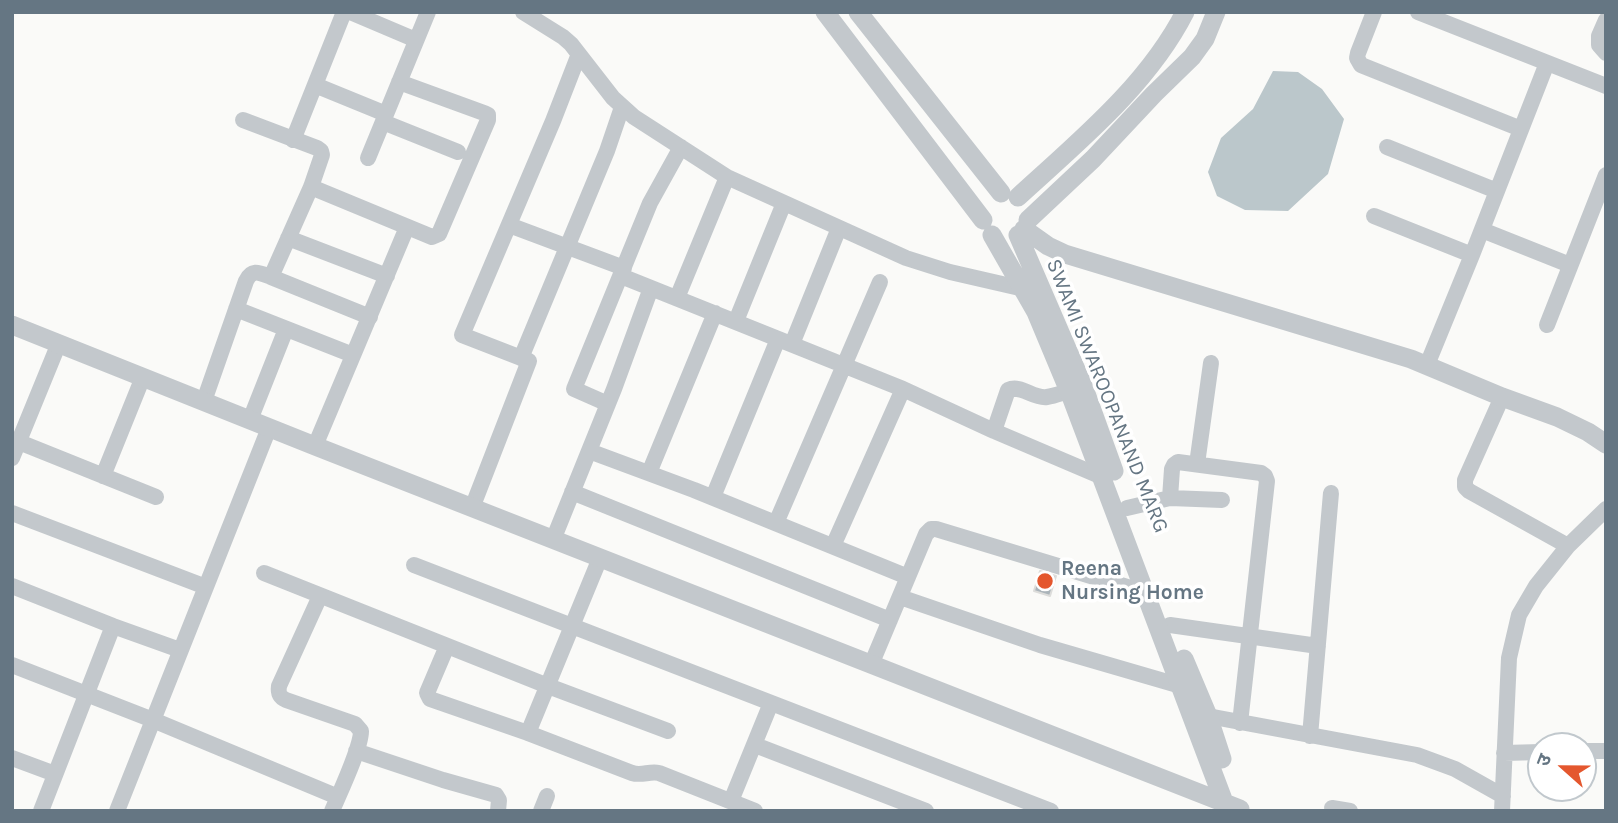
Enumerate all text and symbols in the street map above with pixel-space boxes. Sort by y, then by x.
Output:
street label: SWAMI SWAROOPANAND MARG [1040,255,1174,537]
place label: Reena Nursing Home [1061,556,1204,606]
marker: Reena Nursing Home [1035,571,1055,591]
north arrow [1527,732,1597,802]
text: उ [1532,751,1557,769]

